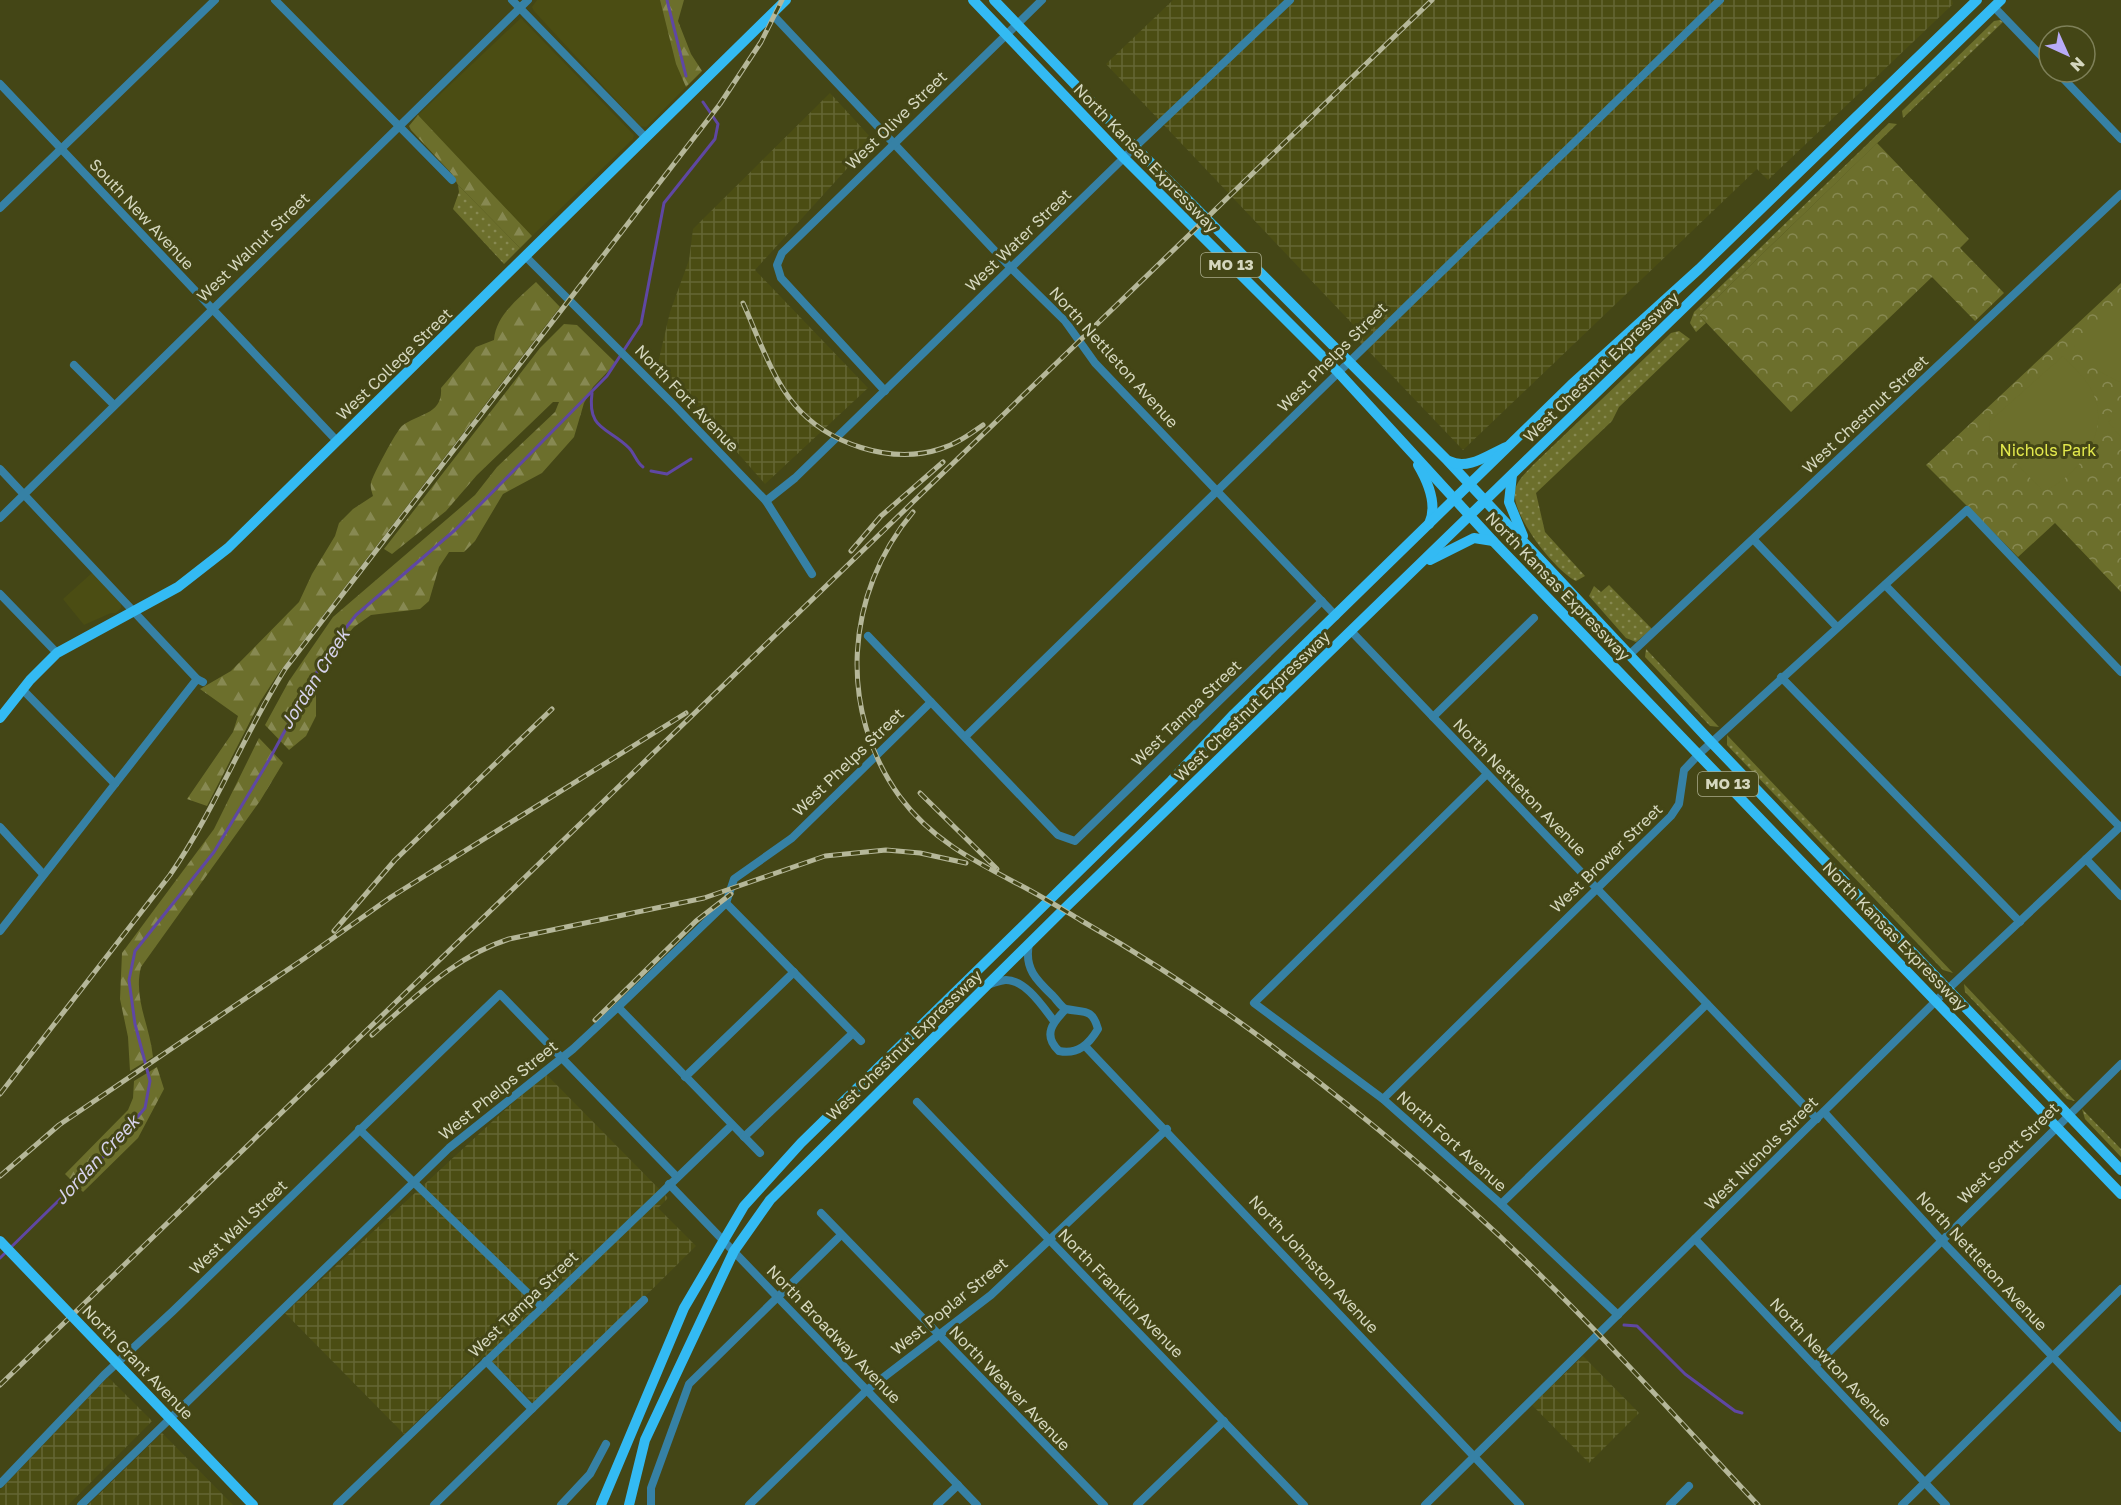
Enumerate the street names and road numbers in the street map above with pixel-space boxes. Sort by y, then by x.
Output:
street label: West Olive Street [841,66,951,174]
street label: North Kansas Expressway [1070,79,1222,237]
street label: South New Avenue [85,154,199,274]
street label: West Water Street [961,184,1075,296]
street label: West Walnut Street [192,188,314,306]
road number: MO 13 [1201,253,1261,277]
street label: North Nettleton Avenue [1045,282,1183,432]
street label: West Chestnut Expressway [1519,287,1683,447]
street label: West Phelps Street [1273,298,1391,416]
street label: West College Street [332,304,456,424]
street label: North Fort Avenue [631,340,743,456]
street label: West Chestnut Street [1798,350,1932,478]
street label: North Kansas Expressway [1482,507,1634,665]
street label: West Chestnut Expressway [1170,626,1334,786]
street label: West Tampa Street [1127,656,1245,770]
street label: West Phelps Street [788,704,908,820]
street label: North Nettleton Avenue [1449,714,1591,860]
road number: MO 13 [1698,772,1758,796]
street label: West Brower Street [1546,799,1666,917]
street label: North Kansas Expressway [1819,857,1971,1015]
street label: West Chestnut Expressway [822,965,986,1125]
street label: West Phelps Street [434,1036,562,1144]
street label: North Fort Avenue [1393,1086,1511,1196]
street label: West Nichols Street [1700,1092,1822,1214]
street label: West Scott Street [1953,1098,2063,1208]
street label: West Wall Street [185,1175,291,1279]
street label: North Nettleton Avenue [1912,1187,2052,1335]
street label: North Johnston Avenue [1245,1191,1383,1337]
street label: North Franklin Avenue [1054,1224,1188,1362]
street label: West Tampa Street [464,1247,582,1361]
street label: West Poplar Street [887,1253,1011,1359]
street label: North Broadway Avenue [763,1261,905,1407]
street label: North Newton Avenue [1766,1293,1896,1431]
street label: North Grant Avenue [78,1301,198,1423]
street label: North Weaver Avenue [945,1321,1075,1455]

